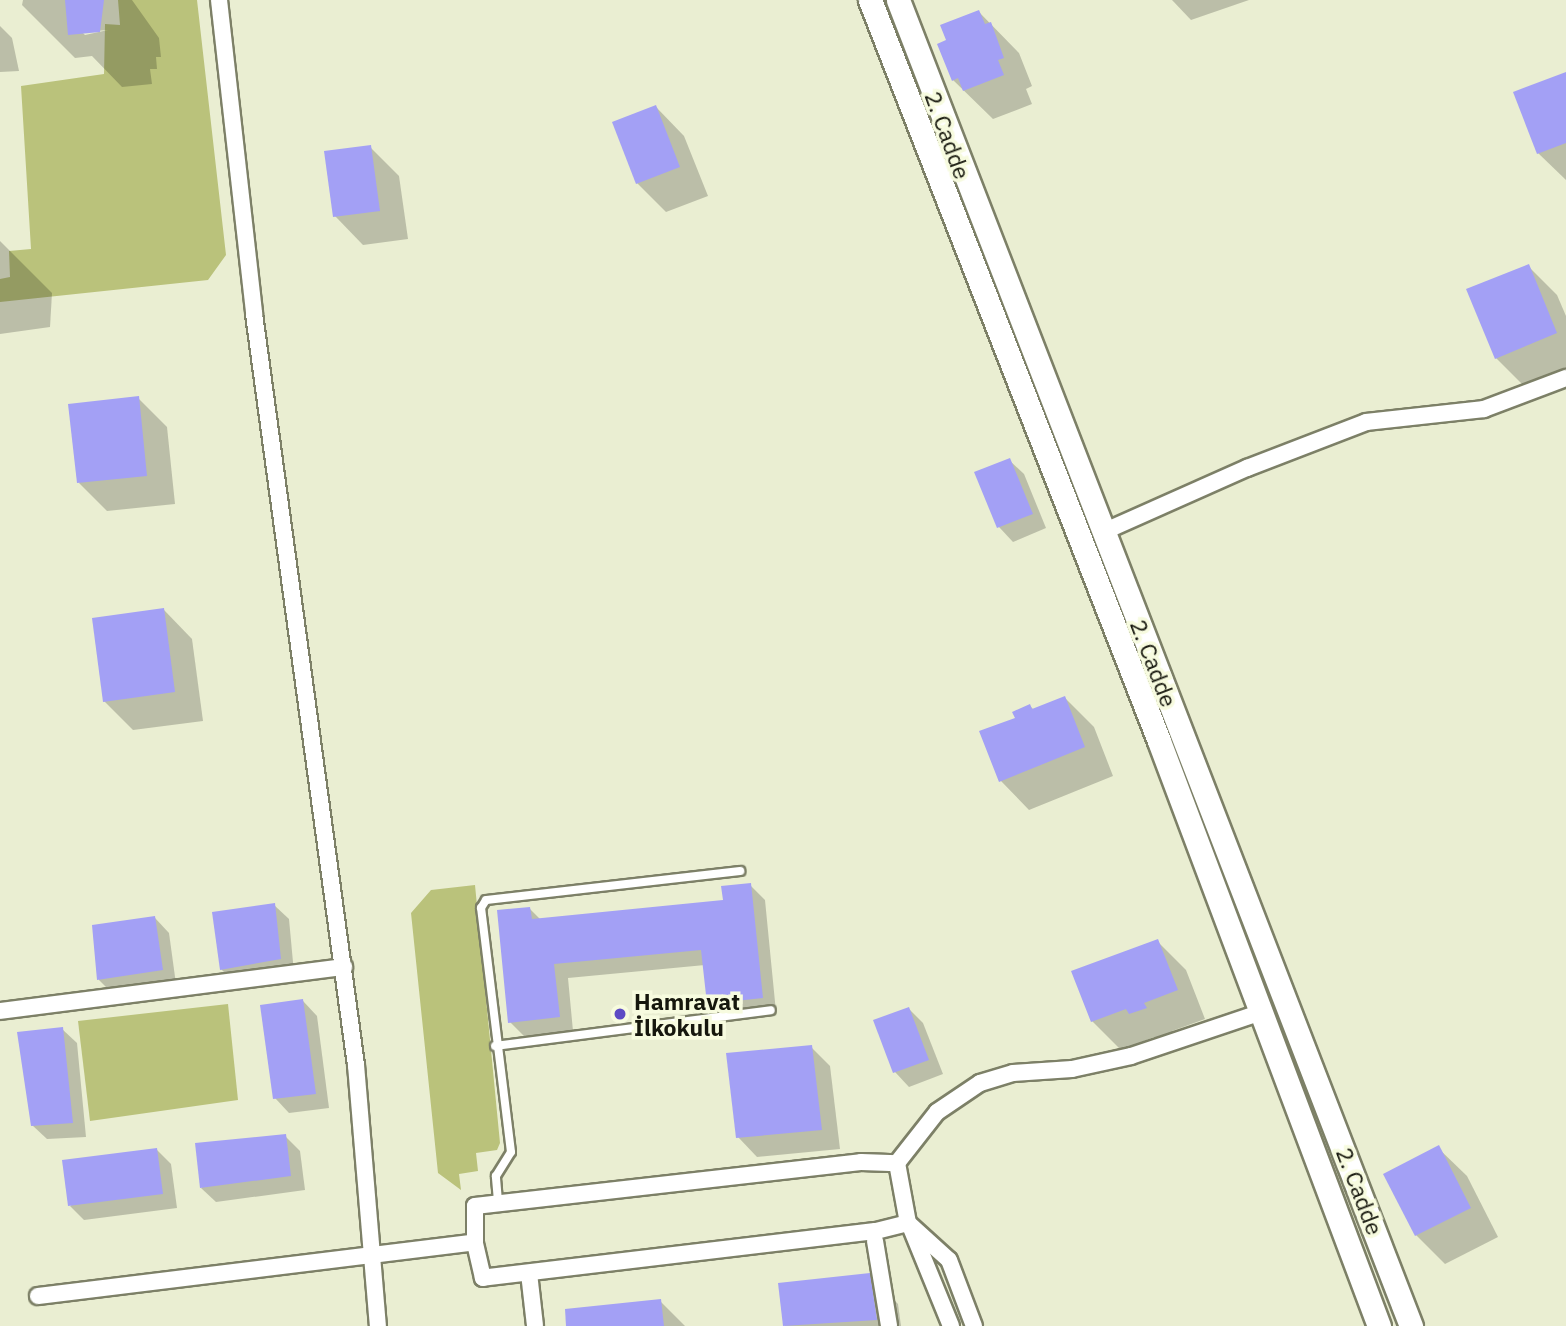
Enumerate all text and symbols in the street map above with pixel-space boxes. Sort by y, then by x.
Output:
street label: 2. Cadde [919,87,977,183]
street label: 2. Cadde [1125,615,1183,711]
place label: Hamravat İlkokulu [634,987,740,1041]
marker: Hamravat İlkokulu [612,1006,628,1022]
street label: 2. Cadde [1331,1143,1389,1239]

